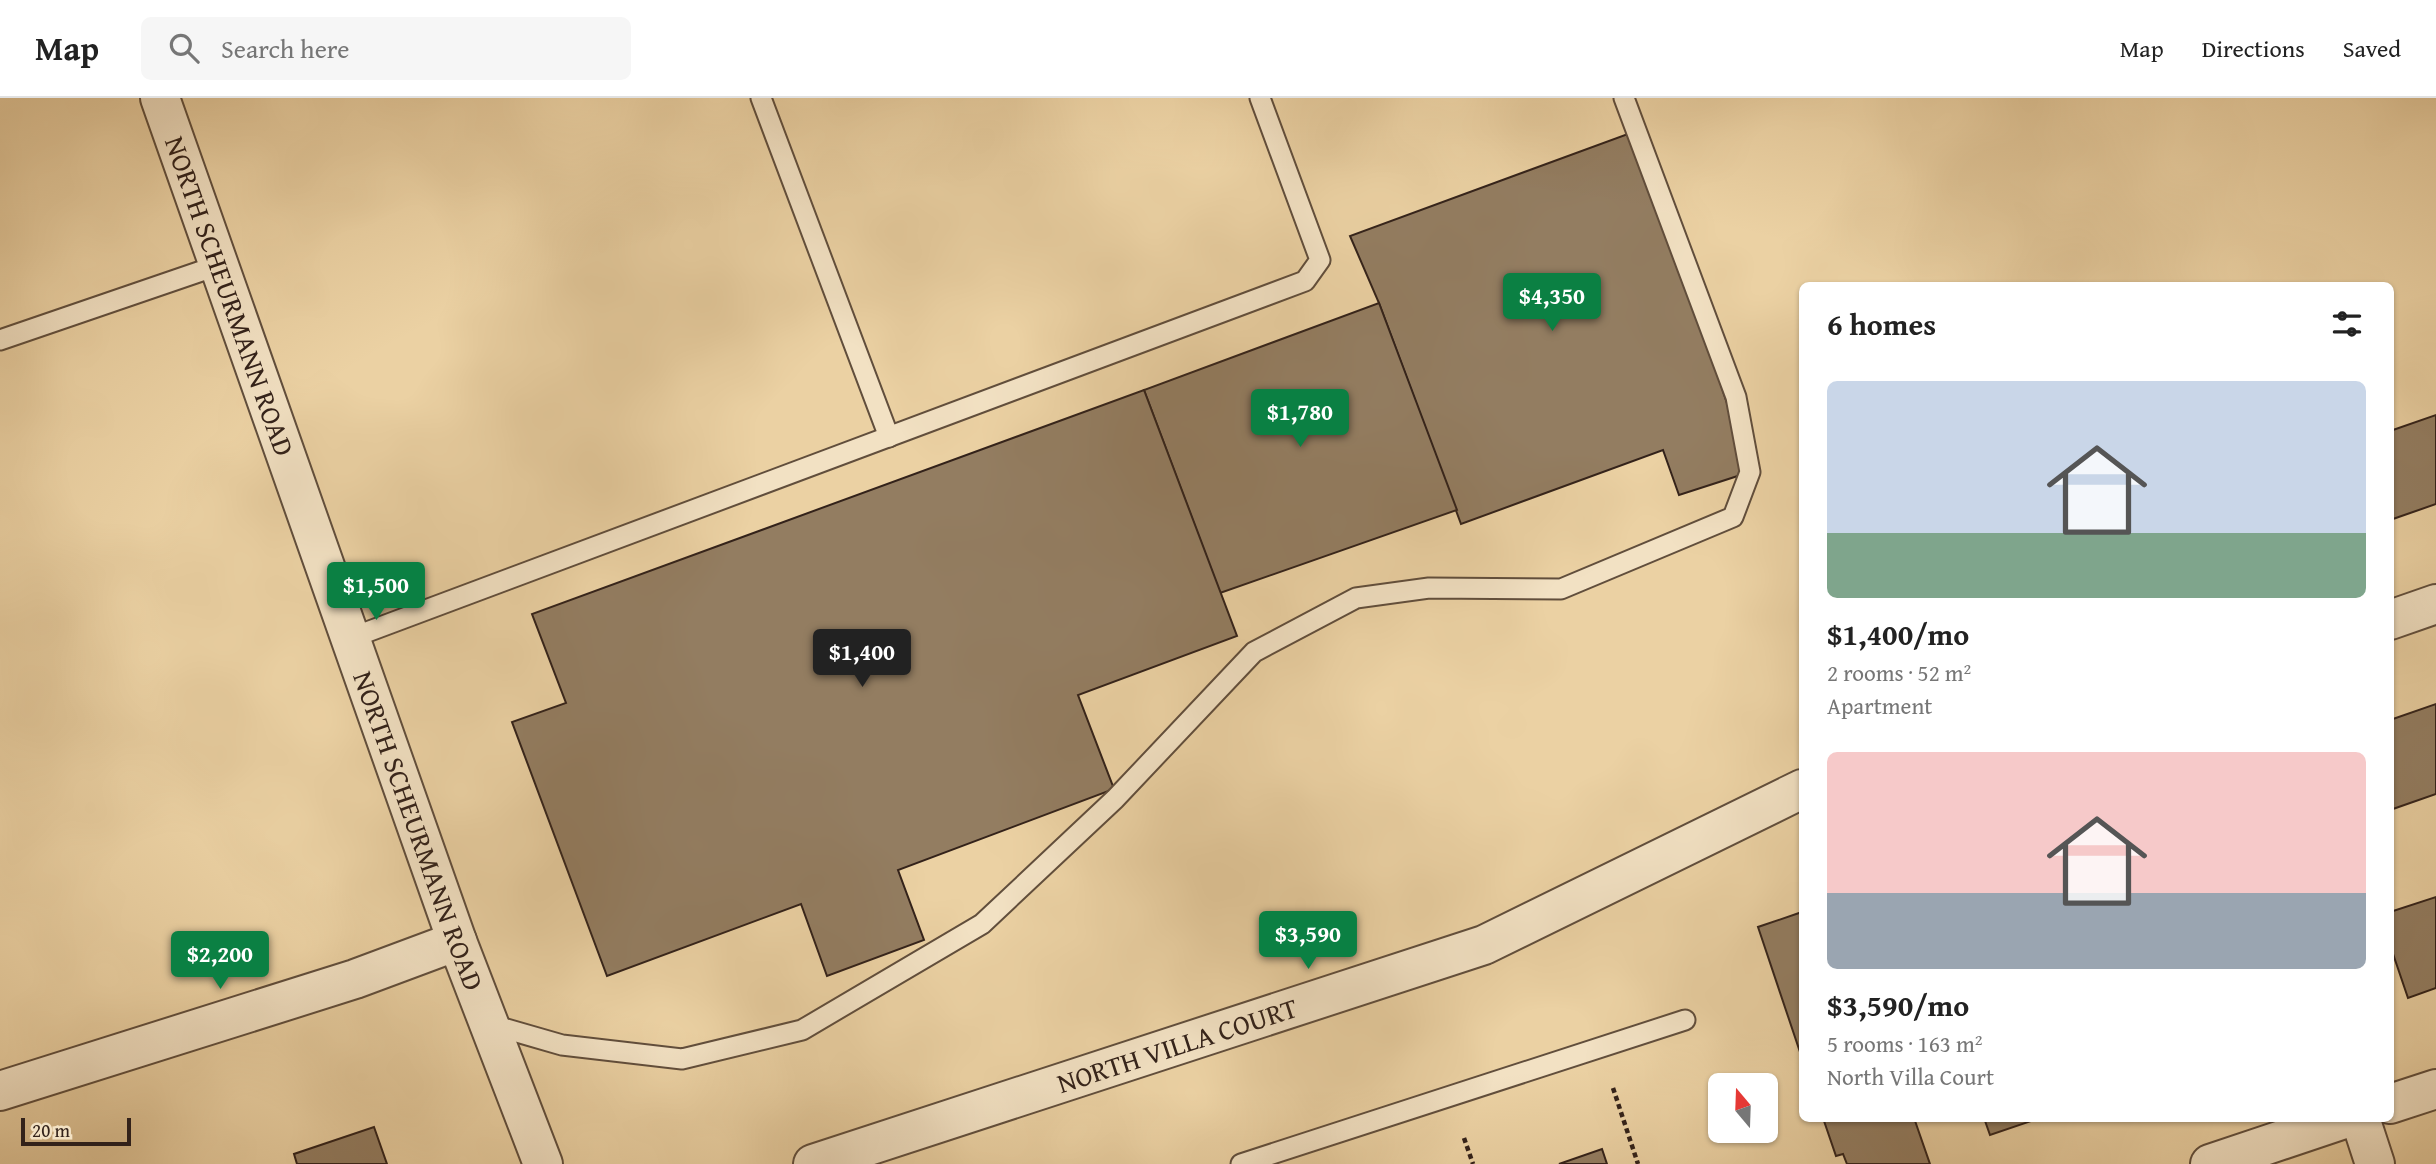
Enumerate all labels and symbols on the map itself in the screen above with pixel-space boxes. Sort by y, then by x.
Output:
street label: NORTH SCHEURMANN ROAD [155,130,306,461]
pin: $4,350 [1495,274,1609,333]
pin: $1,780 [1243,390,1357,449]
pin: $1,500 [319,562,433,622]
pin: $1,400 [805,630,919,689]
street label: NORTH SCHEURMANN ROAD [343,665,495,996]
pin: $3,590 [1251,912,1365,971]
pin: $2,200 [163,932,277,991]
street label: NORTH VILLA COURT [1051,986,1303,1103]
north arrow [1708,1073,1778,1143]
scale bar [21,1115,131,1147]

